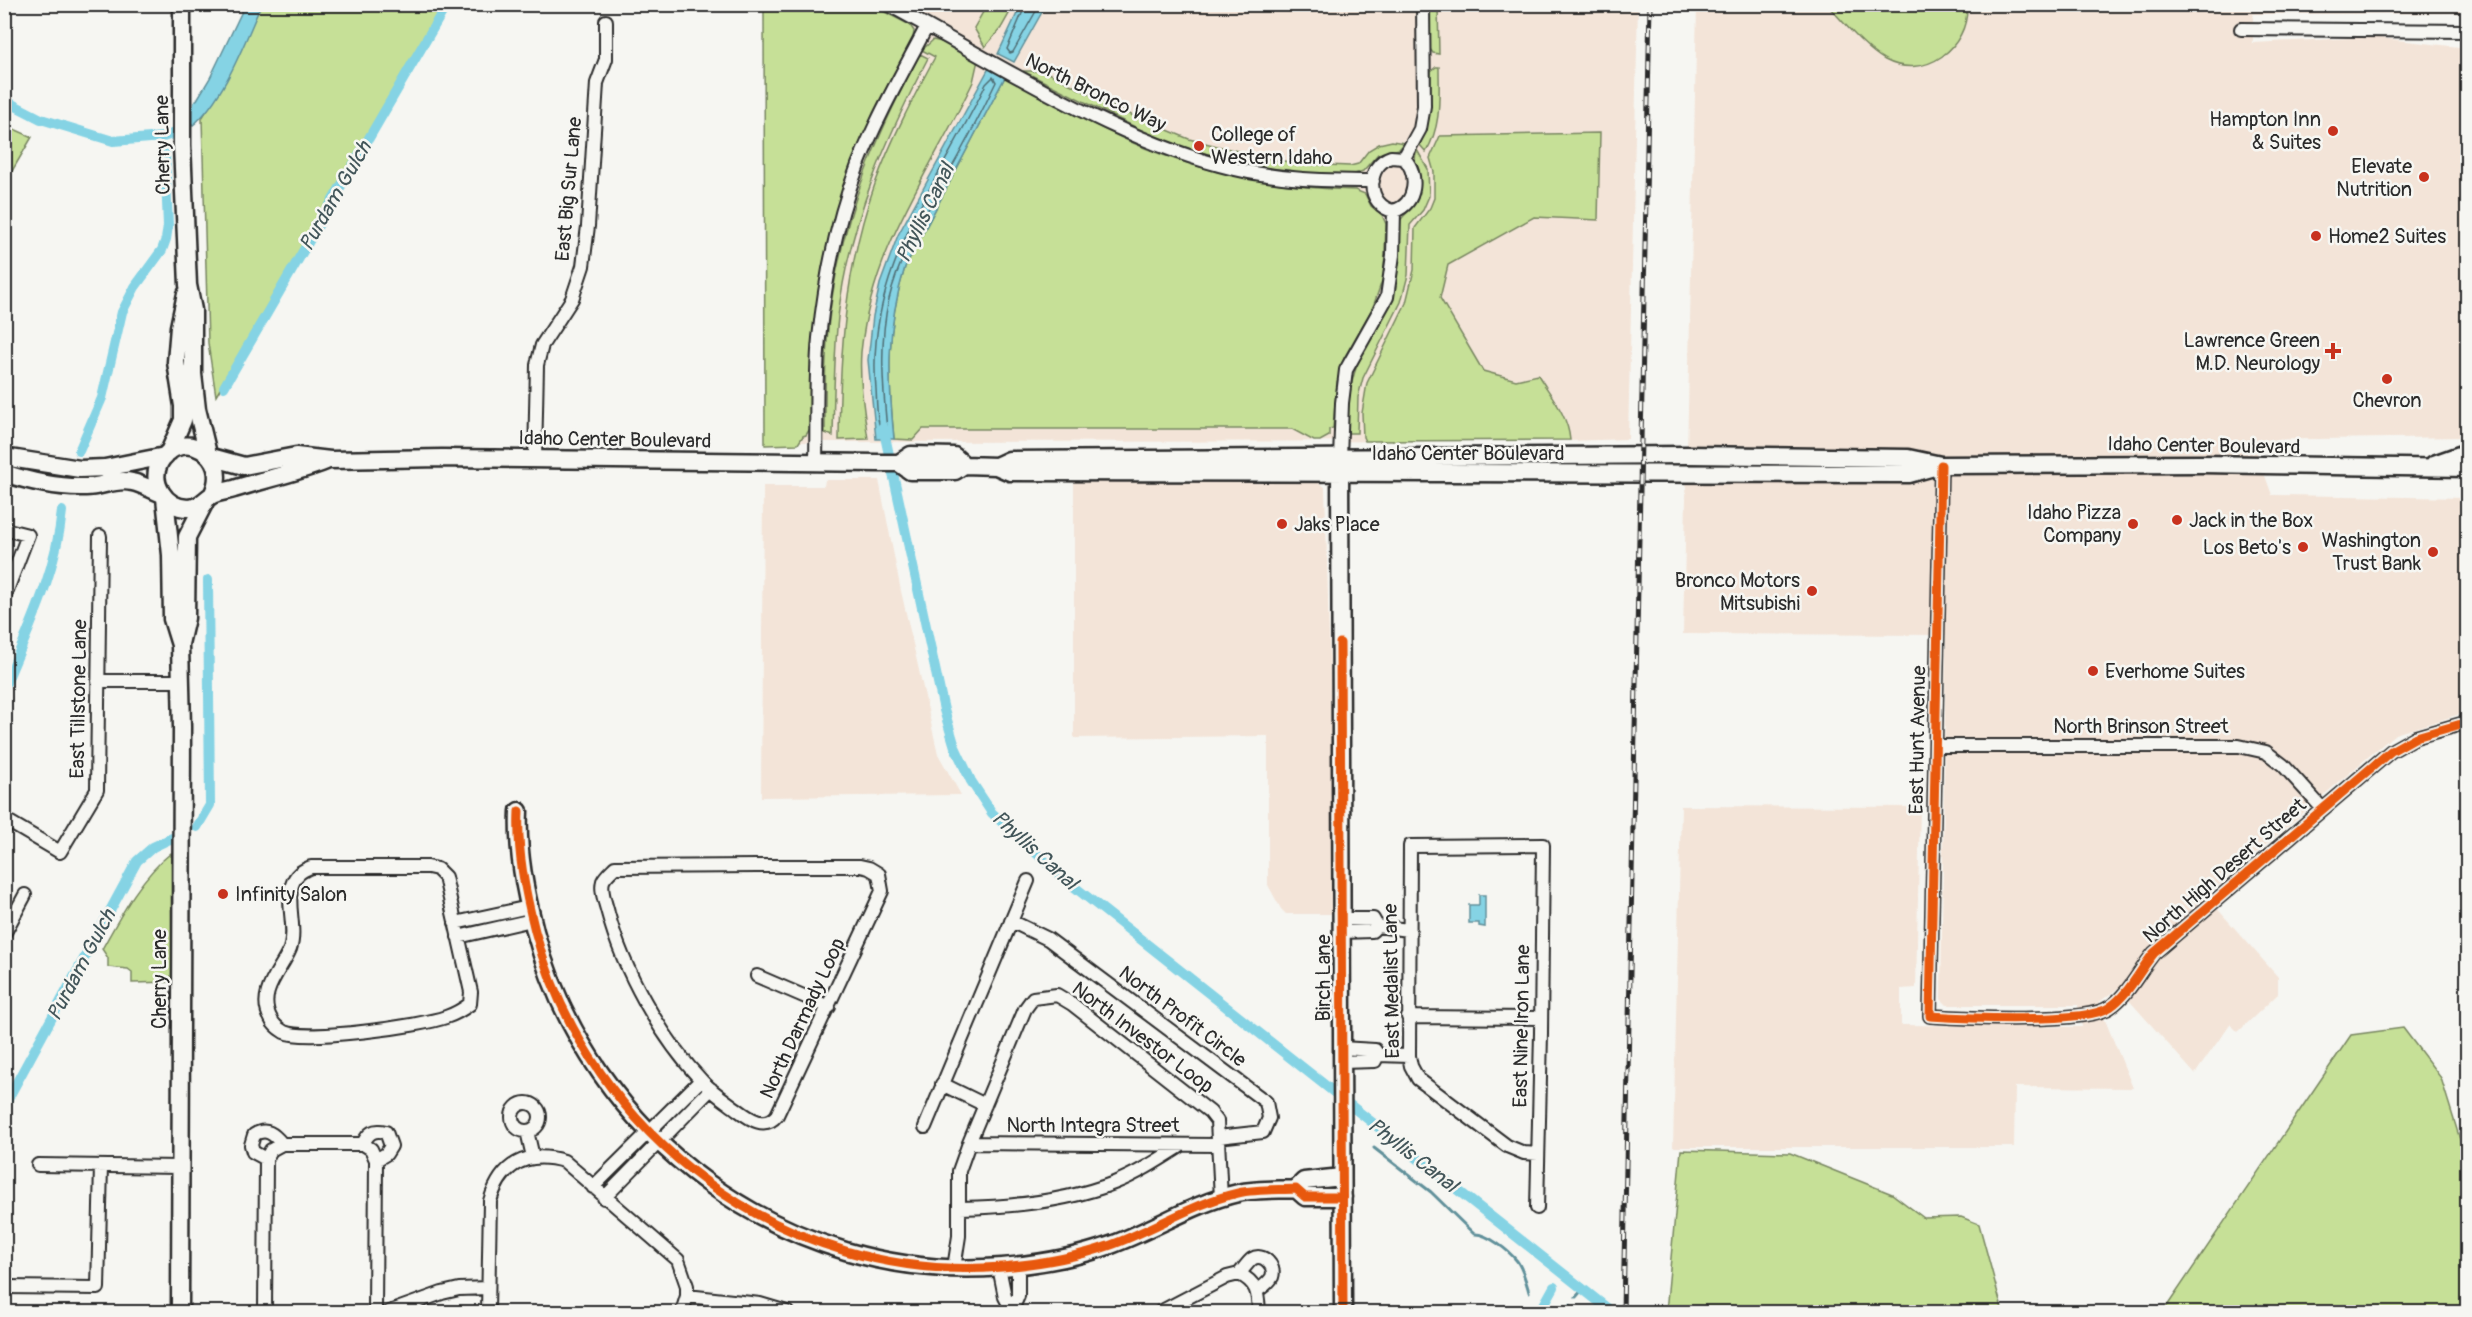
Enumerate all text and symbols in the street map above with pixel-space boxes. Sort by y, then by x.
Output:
street label: North Bronco Way [1021,48,1171,137]
street label: Cherry Lane [149,95,176,195]
place label: Hampton Inn & Suites [2209,107,2321,155]
street label: East Big Sur Lane [550,116,587,262]
place label: College of Western Idaho [1211,122,1333,170]
marker: Hampton Inn & Suites [2326,124,2340,138]
water label: Purdam Gulch [293,135,378,256]
marker: College of Western Idaho [1192,139,1206,153]
place label: Elevate Nutrition [2336,154,2412,202]
water label: Phyllis Canal [890,157,962,267]
marker: Elevate Nutrition [2417,170,2431,184]
place label: Home2 Suites [2328,224,2446,249]
marker: Home2 Suites [2309,229,2323,243]
place label: Lawrence Green M.D. Neurology [2183,328,2320,376]
marker: Lawrence Green M.D. Neurology [2324,342,2342,360]
marker: Chevron [2380,372,2394,386]
place label: Chevron [2352,388,2422,413]
street label: Idaho Center Boulevard [518,425,712,454]
street label: Idaho Center Boulevard [2107,431,2301,460]
street label: Idaho Center Boulevard [1371,441,1565,466]
place label: Idaho Pizza Company [2027,500,2121,548]
place label: Jack in the Box [2189,508,2313,533]
place label: Jaks Place [1294,512,1380,537]
marker: Jack in the Box [2170,513,2184,527]
marker: Jaks Place [1275,517,1289,531]
marker: Idaho Pizza Company [2126,517,2140,531]
place label: Washington Trust Bank [2321,528,2422,576]
place label: Los Beto's [2203,535,2291,560]
marker: Los Beto's [2296,540,2310,554]
marker: Washington Trust Bank [2426,545,2440,559]
place label: Bronco Motors Mitsubishi [1675,568,1800,616]
marker: Bronco Motors Mitsubishi [1805,584,1819,598]
street label: East Tillstone Lane [65,619,92,779]
place label: Everhome Suites [2105,659,2245,684]
marker: Everhome Suites [2086,664,2100,678]
street label: East Hunt Avenue [1904,665,1931,815]
street label: North Brinson Street [2053,714,2230,739]
street label: North High Desert Street [2137,792,2312,948]
water label: Phyllis Canal [986,805,1085,897]
place label: Infinity Salon [235,882,347,907]
marker: Infinity Salon [216,887,230,901]
street label: East Medalist Lane [1378,903,1405,1059]
water label: Purdam Gulch [41,904,123,1026]
street label: Cherry Lane [147,929,172,1029]
street label: North Darmady Loop [754,934,851,1102]
street label: Birch Lane [1311,934,1336,1022]
street label: East Nine Iron Lane [1508,944,1535,1108]
street label: North Profit Circle [1114,960,1252,1073]
street label: North Investor Loop [1067,976,1218,1099]
water label: Phyllis Canal [1362,1112,1465,1200]
street label: North Integra Street [1007,1113,1180,1138]

